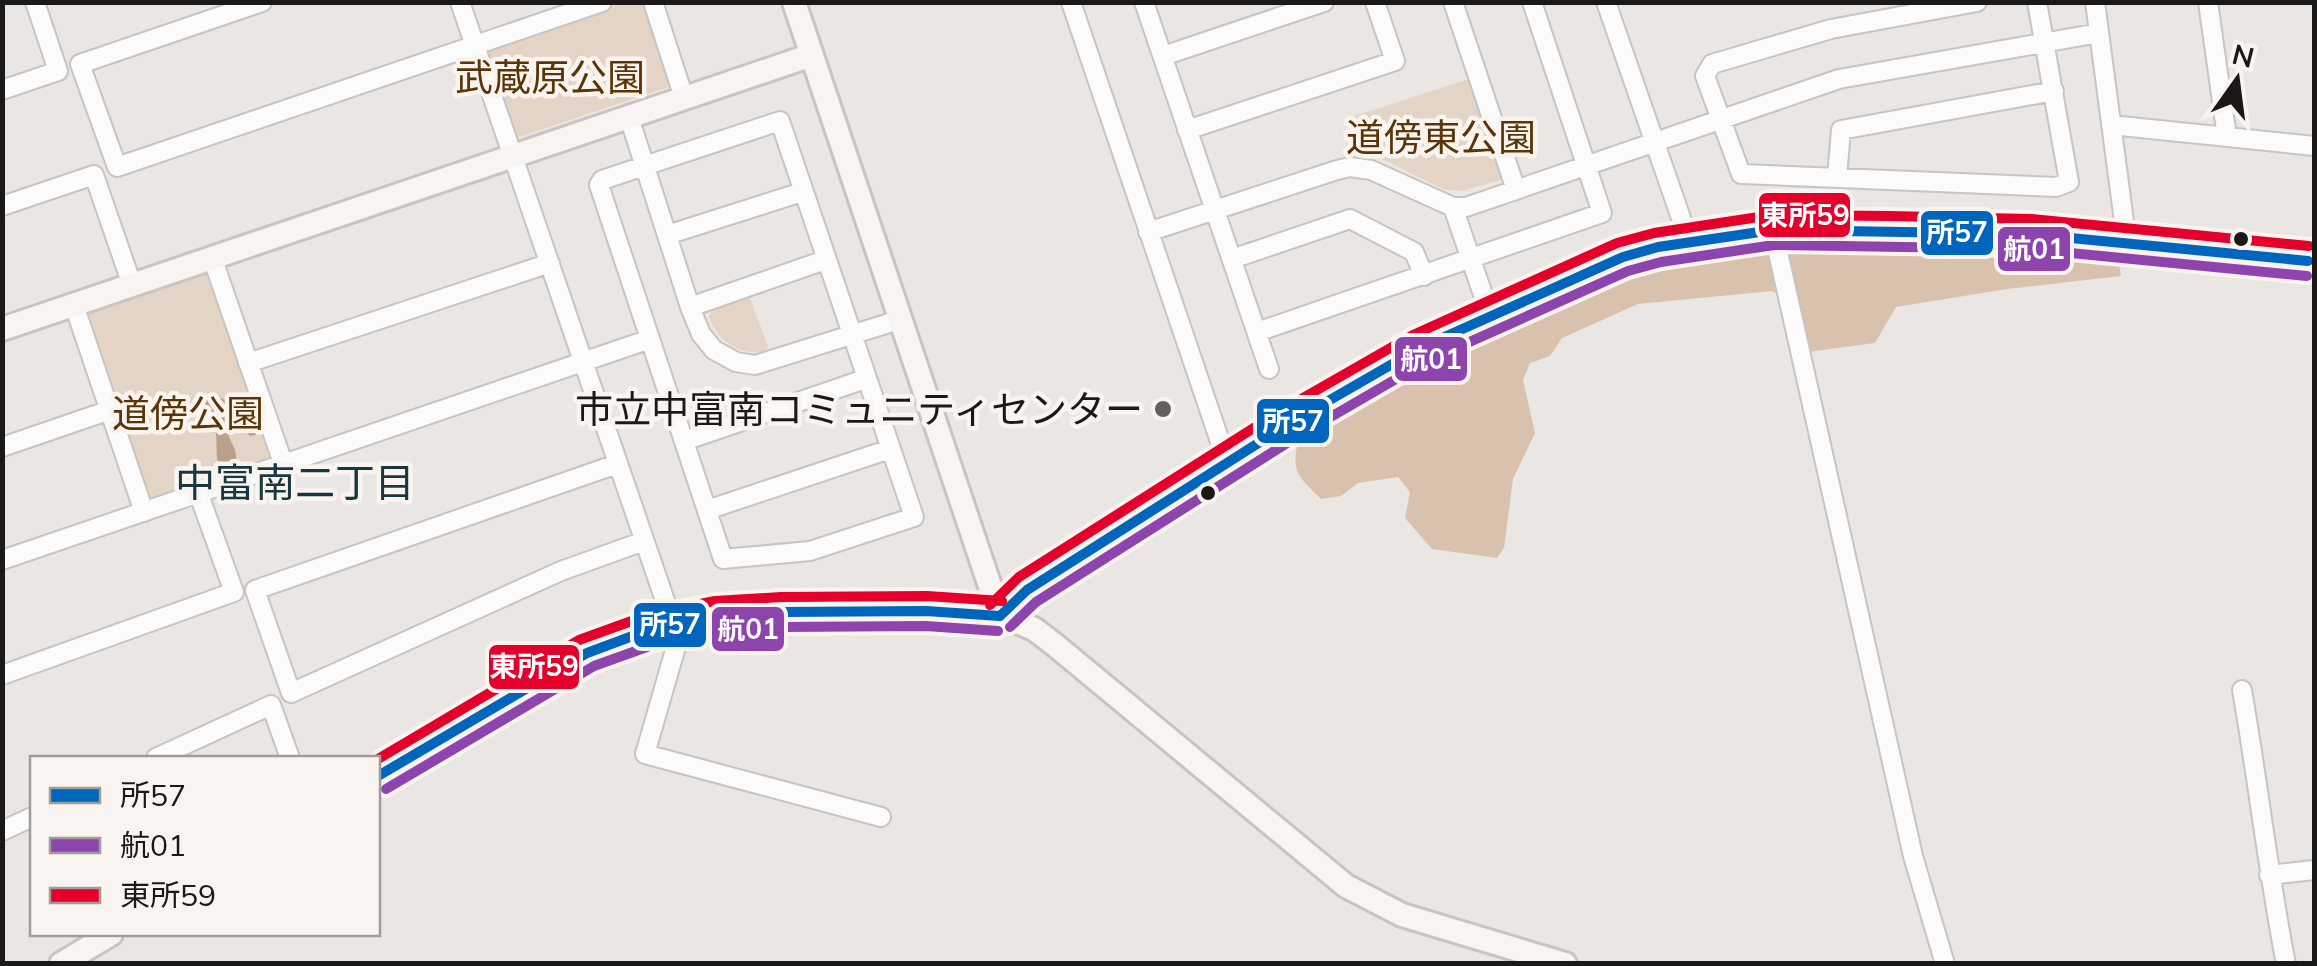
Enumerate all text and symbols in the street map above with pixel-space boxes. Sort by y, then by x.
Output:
north arrow [2187,30,2287,130]
text: N [2229,36,2258,75]
park label: 武蔵原公園 [455,53,645,101]
park label: 道傍東公園 [1346,113,1536,161]
line badge: 東所59 [1757,191,1852,239]
text: 東所59 [1760,197,1850,232]
line badge: 所57 [1919,209,1995,257]
text: 所57 [1926,214,1988,249]
line badge: 航01 [1996,225,2072,273]
unlabelled marker [2231,229,2251,249]
text: 航01 [2003,231,2065,266]
line badge: 航01 [1393,335,1469,383]
text: 航01 [1400,341,1462,376]
place label: 市立中富南コミュニティセンター [575,385,1143,433]
park label: 道傍公園 [112,389,264,437]
line badge: 所57 [1255,397,1331,445]
marker: 市立中富南コミュニティセンター [1152,398,1174,420]
text: 所57 [1262,403,1324,438]
district label: 中富南二丁目 [175,457,415,507]
unlabelled marker [1198,483,1218,503]
line badge: 所57 [632,601,708,649]
line badge: 航01 [710,605,786,653]
text: 所57 [639,606,701,641]
text: 航01 [717,611,779,646]
line badge: 東所59 [487,643,581,691]
text: 東所59 [489,648,579,683]
legend [30,756,380,936]
text: 所57 [120,776,186,814]
text: 航01 [120,826,186,864]
text: 東所59 [120,876,216,914]

